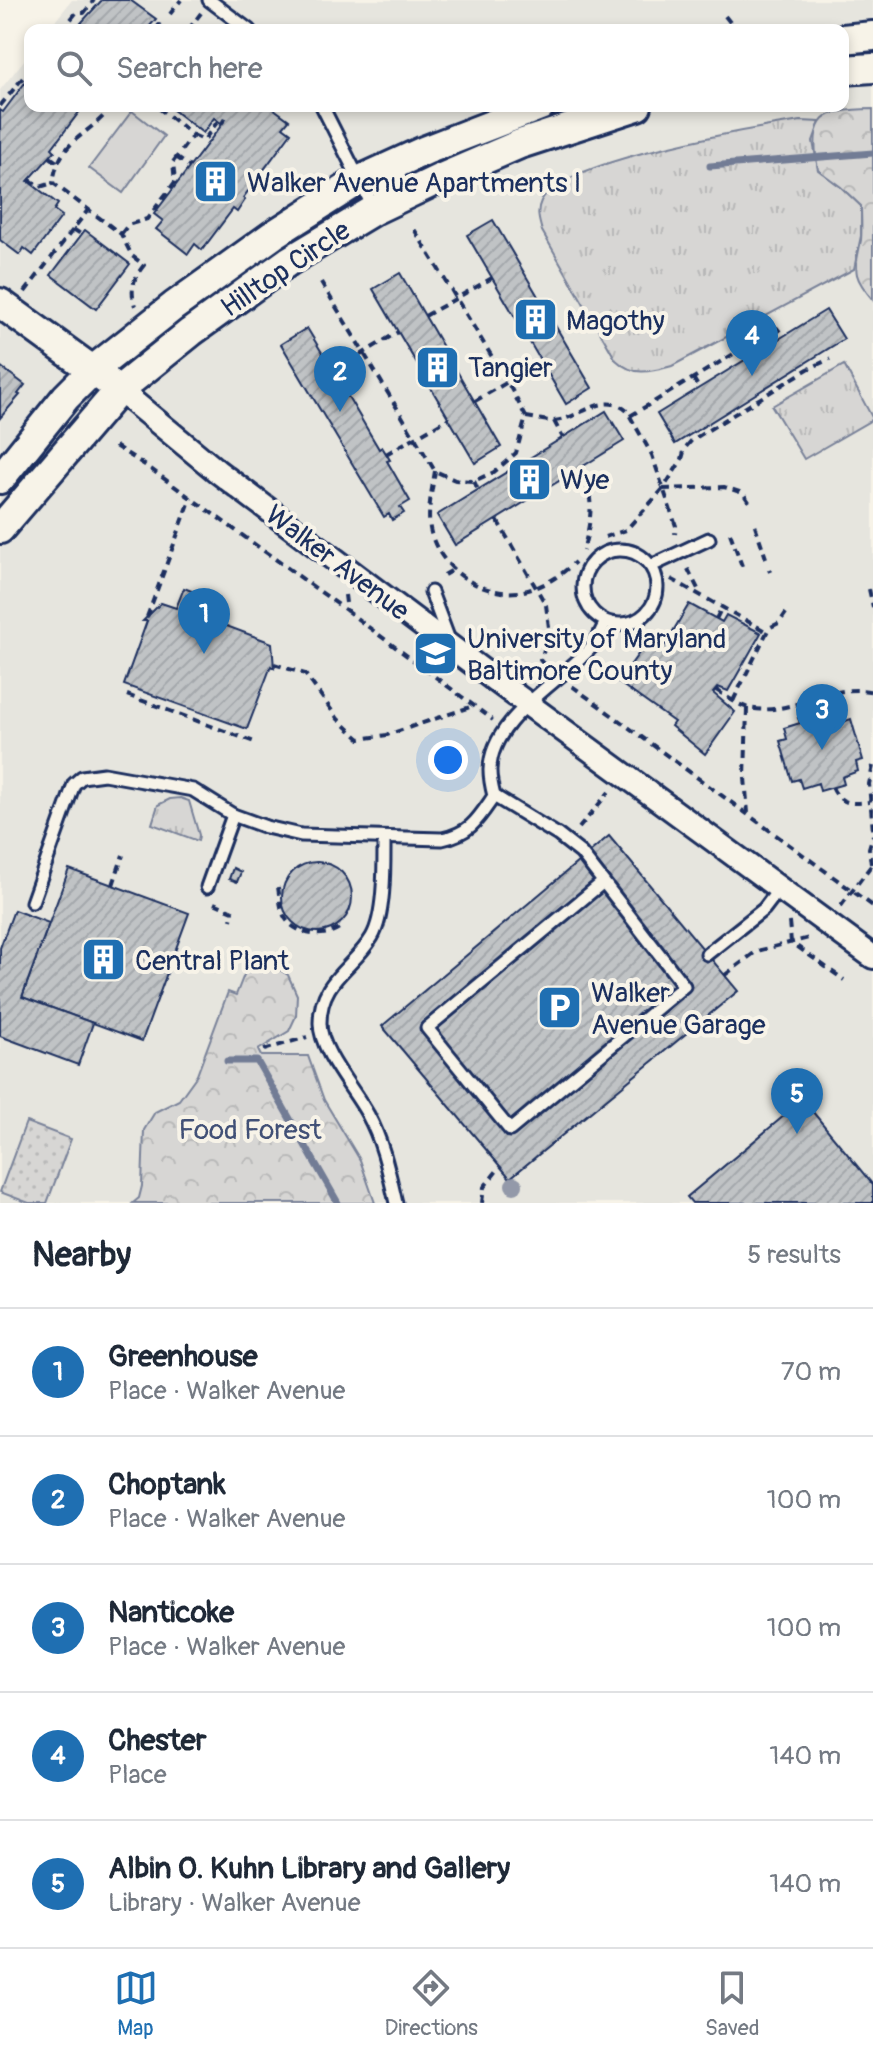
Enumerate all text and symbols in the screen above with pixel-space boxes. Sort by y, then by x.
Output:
search box [24,24,849,112]
icon: search [52,46,96,90]
text: Search here [116,50,263,87]
building icon: Walker Avenue Apartments I [192,158,240,206]
place label: Walker Avenue Apartments I [247,166,581,201]
street label: Hilltop Circle [214,213,357,325]
building icon: Magothy [511,296,559,344]
place label: Magothy [566,304,665,339]
pin: 4 [726,310,778,376]
building icon: Tangier [413,343,461,391]
pin: 2 [314,346,366,412]
place label: Tangier [468,351,553,386]
building icon: Wye [505,455,553,503]
place label: Wye [560,463,610,498]
street label: Walker Avenue [258,498,416,629]
pin: 1 [178,588,230,654]
place label: University of Maryland Baltimore County [467,622,726,689]
school or university icon: University of Maryland Baltimore County [412,630,460,678]
pin: 3 [796,684,848,750]
your location [428,740,468,780]
building icon: Central Plant [80,936,128,984]
place label: Central Plant [135,944,290,979]
place label: Walker Avenue Garage [591,976,766,1043]
parking icon: Walker Avenue Garage [536,984,584,1032]
pin: 5 [771,1068,823,1134]
park label: Food Forest [179,1113,322,1148]
text: Nearby [32,1234,131,1277]
text: 5 results [747,1239,841,1271]
text: Greenhouse [108,1338,257,1375]
text: 1 [53,1356,63,1388]
text: 70 m [781,1356,841,1388]
text: Place · Walker Avenue [108,1375,345,1407]
text: Choptank [108,1466,226,1503]
text: 2 [51,1484,65,1516]
text: 100 m [767,1484,841,1516]
text: Place · Walker Avenue [108,1503,345,1535]
text: Nanticoke [108,1594,234,1631]
text: 3 [51,1612,65,1644]
text: 100 m [767,1612,841,1644]
text: Place · Walker Avenue [108,1631,345,1663]
text: Chester [108,1722,206,1759]
text: 4 [50,1740,66,1772]
text: 140 m [769,1740,841,1772]
text: Place [108,1759,167,1791]
text: Albin O. Kuhn Library and Gallery [108,1850,510,1887]
text: 5 [51,1868,65,1900]
text: 140 m [769,1868,841,1900]
text: Library · Walker Avenue [108,1887,361,1919]
tab: Map [114,1966,158,2042]
tab: Directions [385,1966,478,2042]
tab: Saved [705,1966,759,2042]

